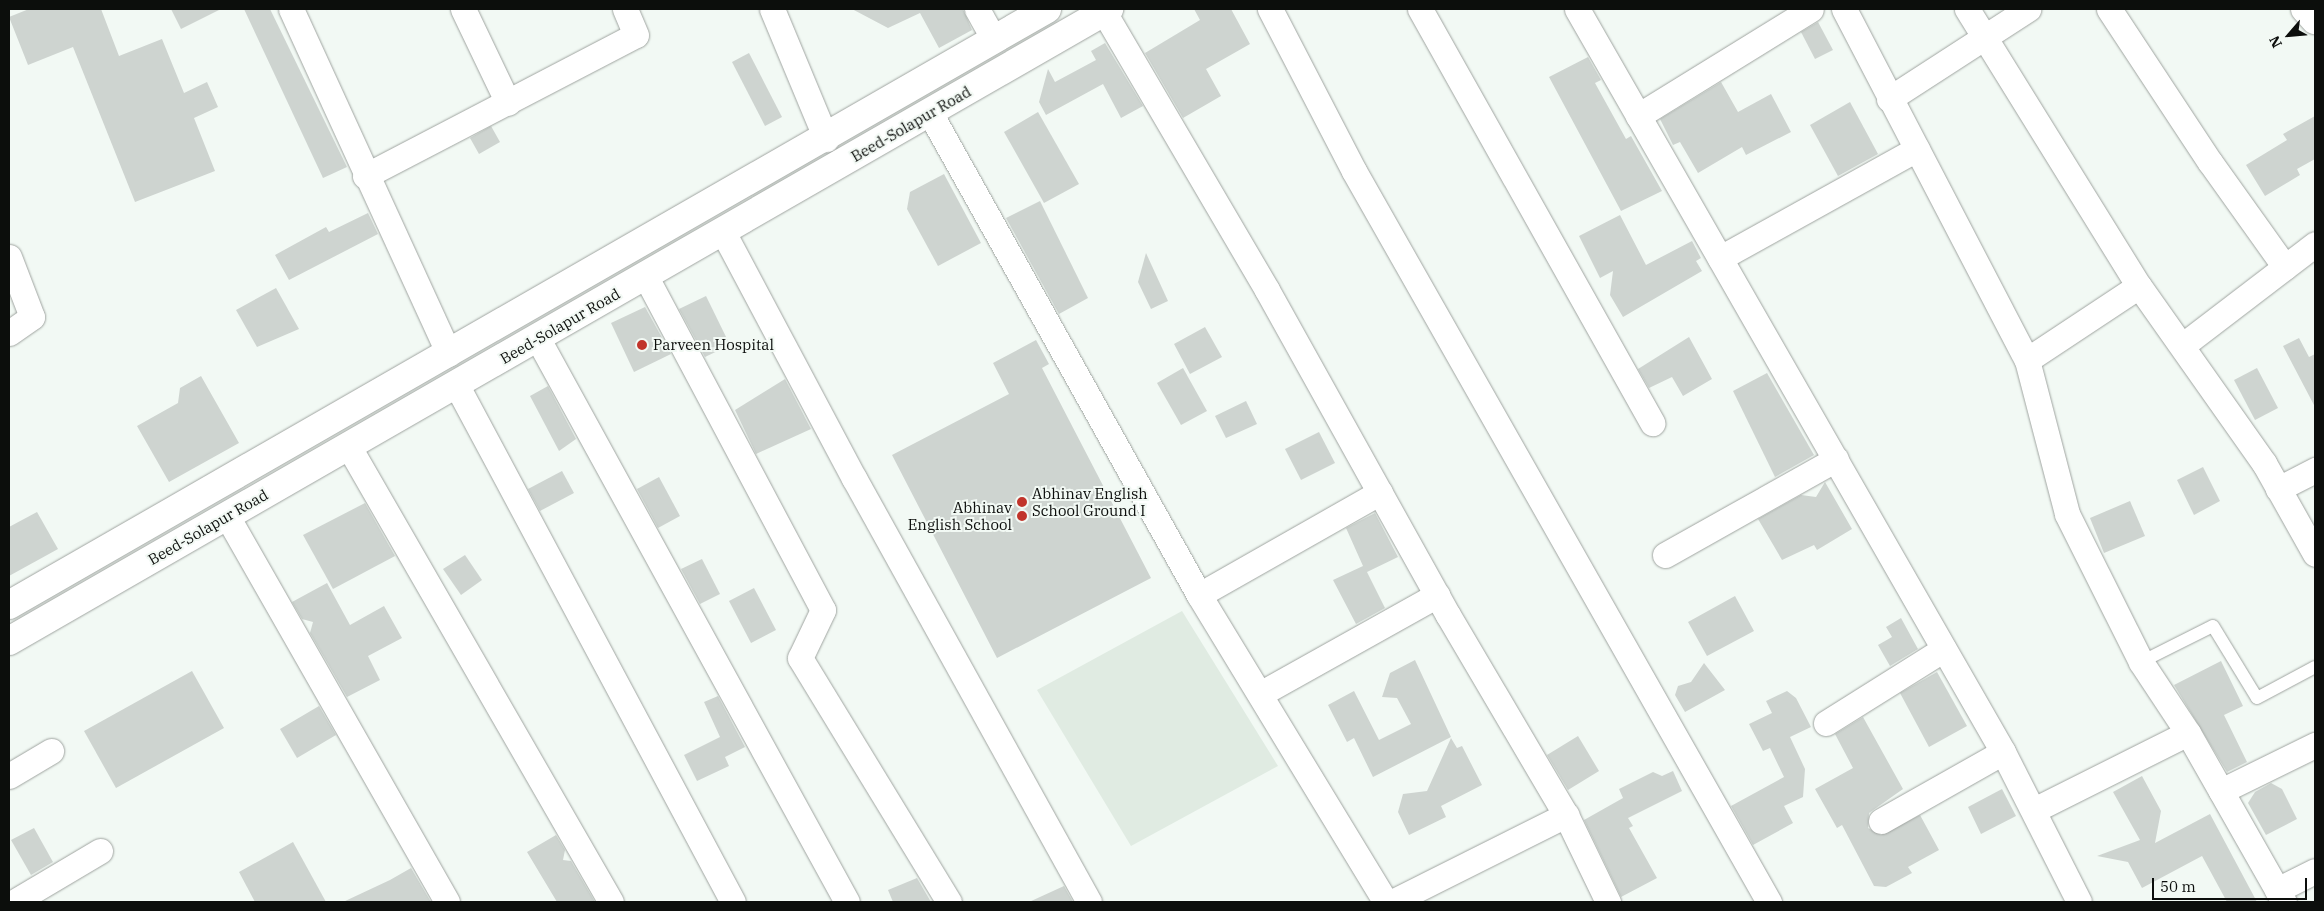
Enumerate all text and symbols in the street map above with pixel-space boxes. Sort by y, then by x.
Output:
north arrow [2264,10,2314,60]
text: N [2265,33,2286,51]
street label: Beed-Solapur Road [848,82,974,166]
street label: Beed-Solapur Road [497,284,623,368]
place label: Parveen Hospital [653,336,774,354]
marker: Parveen Hospital [635,338,649,352]
place label: Abhinav English School Ground I [1032,484,1148,519]
street label: Beed-Solapur Road [145,485,271,569]
marker: Abhinav English School Ground I [1016,496,1028,508]
place label: Abhinav English School [908,498,1012,533]
marker: Abhinav English School [1016,510,1028,522]
scale bar [2154,868,2309,900]
text: 50 m [2160,877,2196,896]

